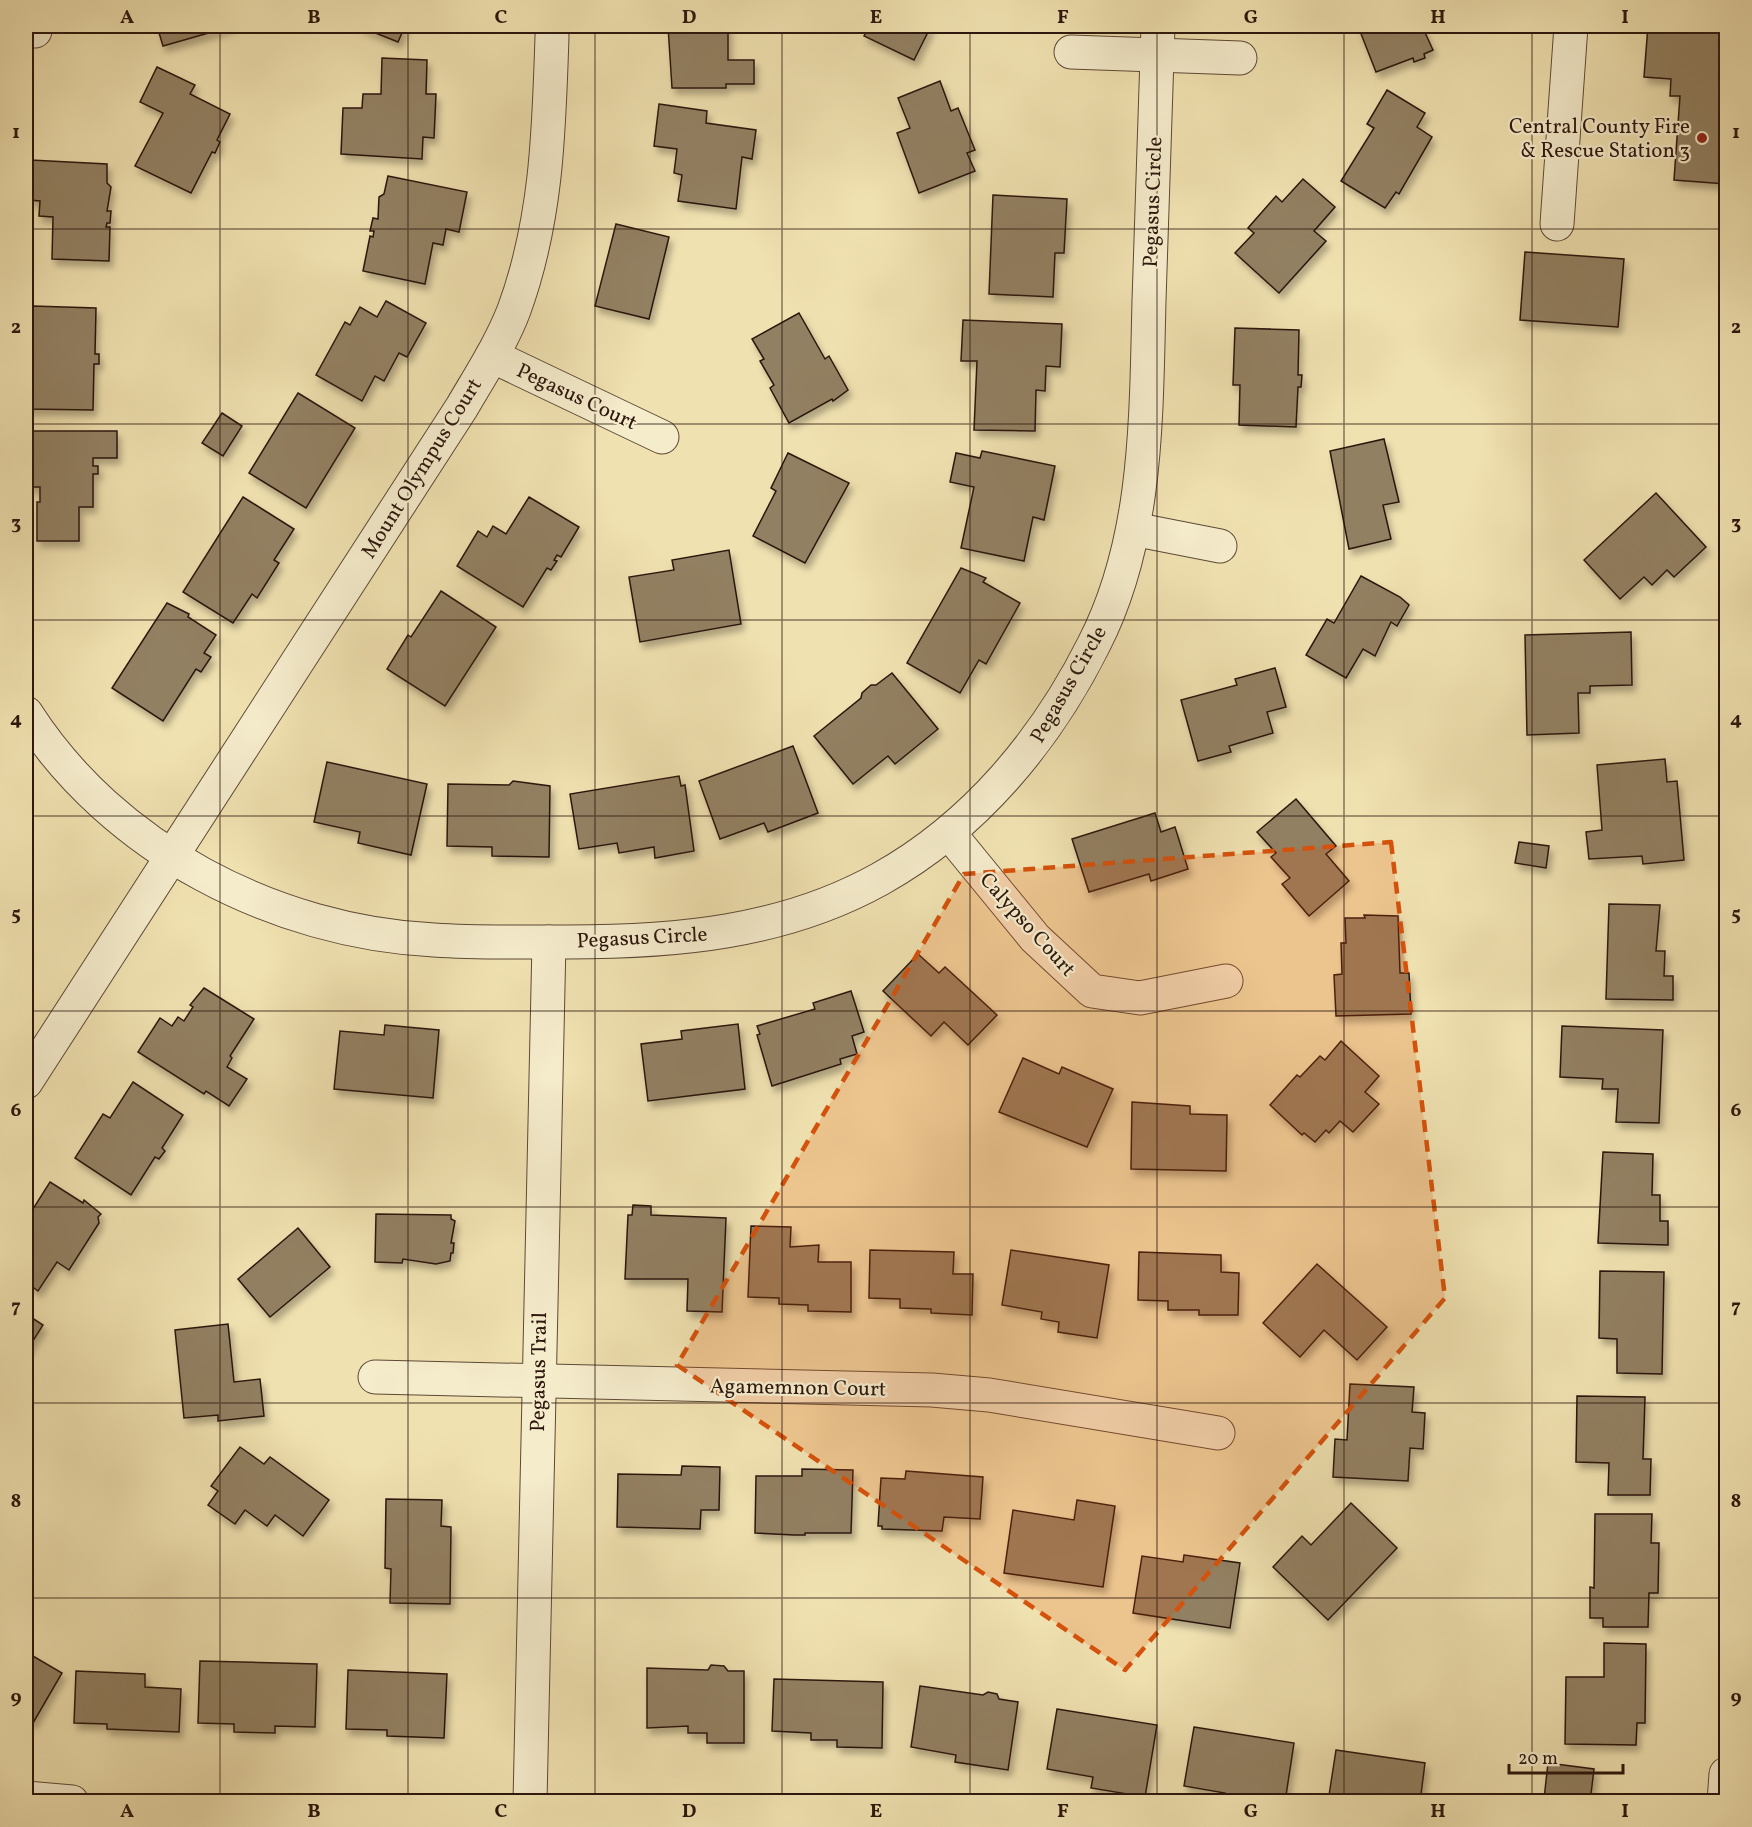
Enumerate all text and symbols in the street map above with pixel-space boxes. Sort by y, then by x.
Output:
text: A [120,4,134,32]
text: B [307,4,321,32]
text: C [495,4,508,32]
text: D [682,4,696,32]
text: E [870,4,882,32]
text: F [1057,4,1069,32]
text: G [1244,4,1258,32]
text: H [1430,4,1446,32]
text: I [1621,4,1629,32]
place label: Central County Fire & Rescue Station 3 [1509,113,1690,166]
text: 1 [12,119,20,147]
text: 1 [1732,119,1740,147]
marker: Central County Fire & Rescue Station 3 [1695,131,1709,145]
street label: Pegasus Circle [1137,136,1170,268]
text: 2 [11,314,21,342]
text: 2 [1731,314,1741,342]
street label: Pegasus Court [511,357,641,438]
street label: Mount Olympus Court [355,373,490,565]
text: 3 [11,510,21,538]
text: 3 [1731,510,1741,538]
street label: Pegasus Circle [1024,621,1115,749]
text: 4 [10,706,22,734]
text: 4 [1730,706,1742,734]
street label: Calypso Court [972,867,1082,983]
text: 5 [11,901,21,929]
text: 5 [1731,901,1741,929]
street label: Pegasus Circle [576,921,708,956]
text: 6 [11,1097,22,1125]
text: 6 [1731,1097,1742,1125]
text: 7 [11,1293,21,1321]
text: 7 [1731,1293,1741,1321]
street label: Pegasus Trail [524,1312,555,1432]
street label: Agamemnon Court [710,1372,886,1405]
text: 8 [11,1488,21,1516]
text: 8 [1731,1488,1741,1516]
text: 9 [10,1684,22,1712]
text: 9 [1730,1684,1742,1712]
scale bar [1509,1737,1623,1775]
text: 20 m [1518,1747,1558,1772]
text: A [120,1798,134,1826]
text: B [307,1798,321,1826]
text: C [495,1798,508,1826]
text: D [682,1798,696,1826]
text: E [870,1798,882,1826]
text: F [1057,1798,1069,1826]
text: G [1244,1798,1258,1826]
text: H [1430,1798,1446,1826]
text: I [1621,1798,1629,1826]

